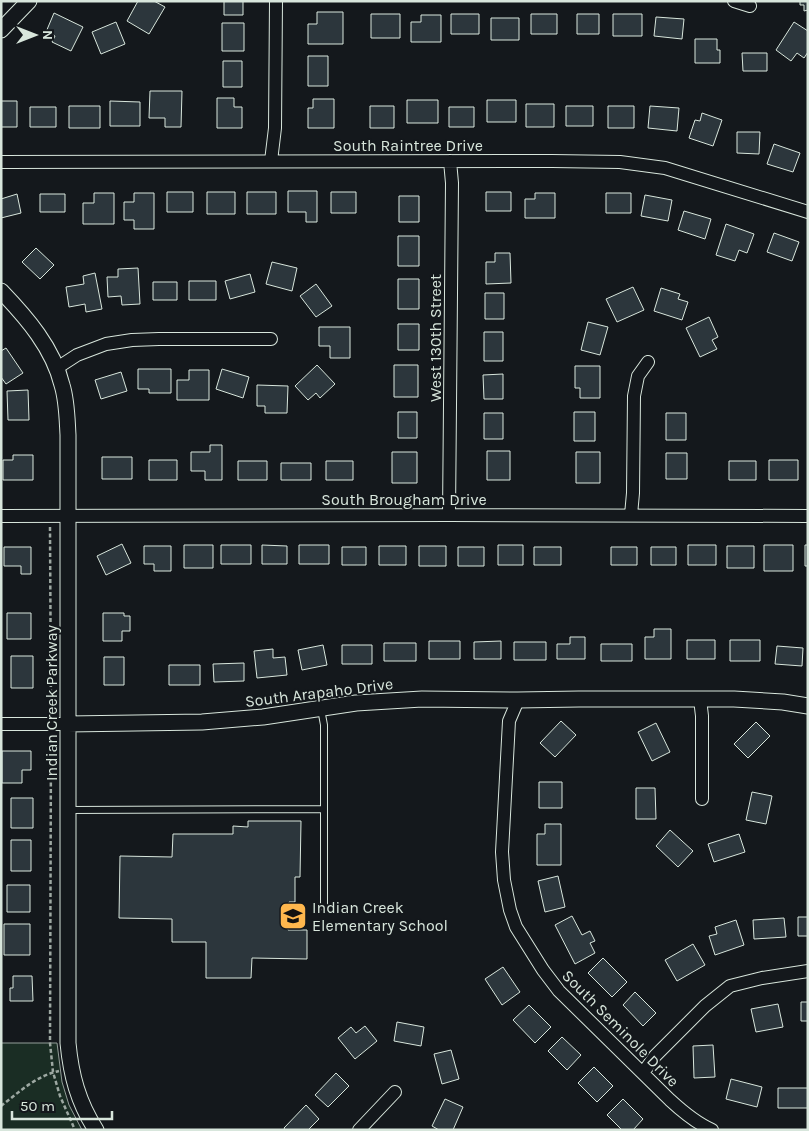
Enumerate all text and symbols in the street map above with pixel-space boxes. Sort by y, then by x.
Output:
north arrow [10,10,60,60]
text: N [39,30,56,40]
street label: South Raintree Drive [333,136,483,155]
street label: West 130th Street [426,274,445,402]
street label: South Brougham Drive [321,490,487,509]
street label: Indian Creek Parkway [42,625,61,781]
street label: South Arapaho Drive [244,674,394,711]
place label: Indian Creek Elementary School [312,898,448,935]
school or university icon: Indian Creek Elementary School [278,901,308,931]
street label: South Seminole Drive [558,966,683,1091]
scale bar [12,1088,112,1120]
text: 50 m [20,1097,55,1115]

